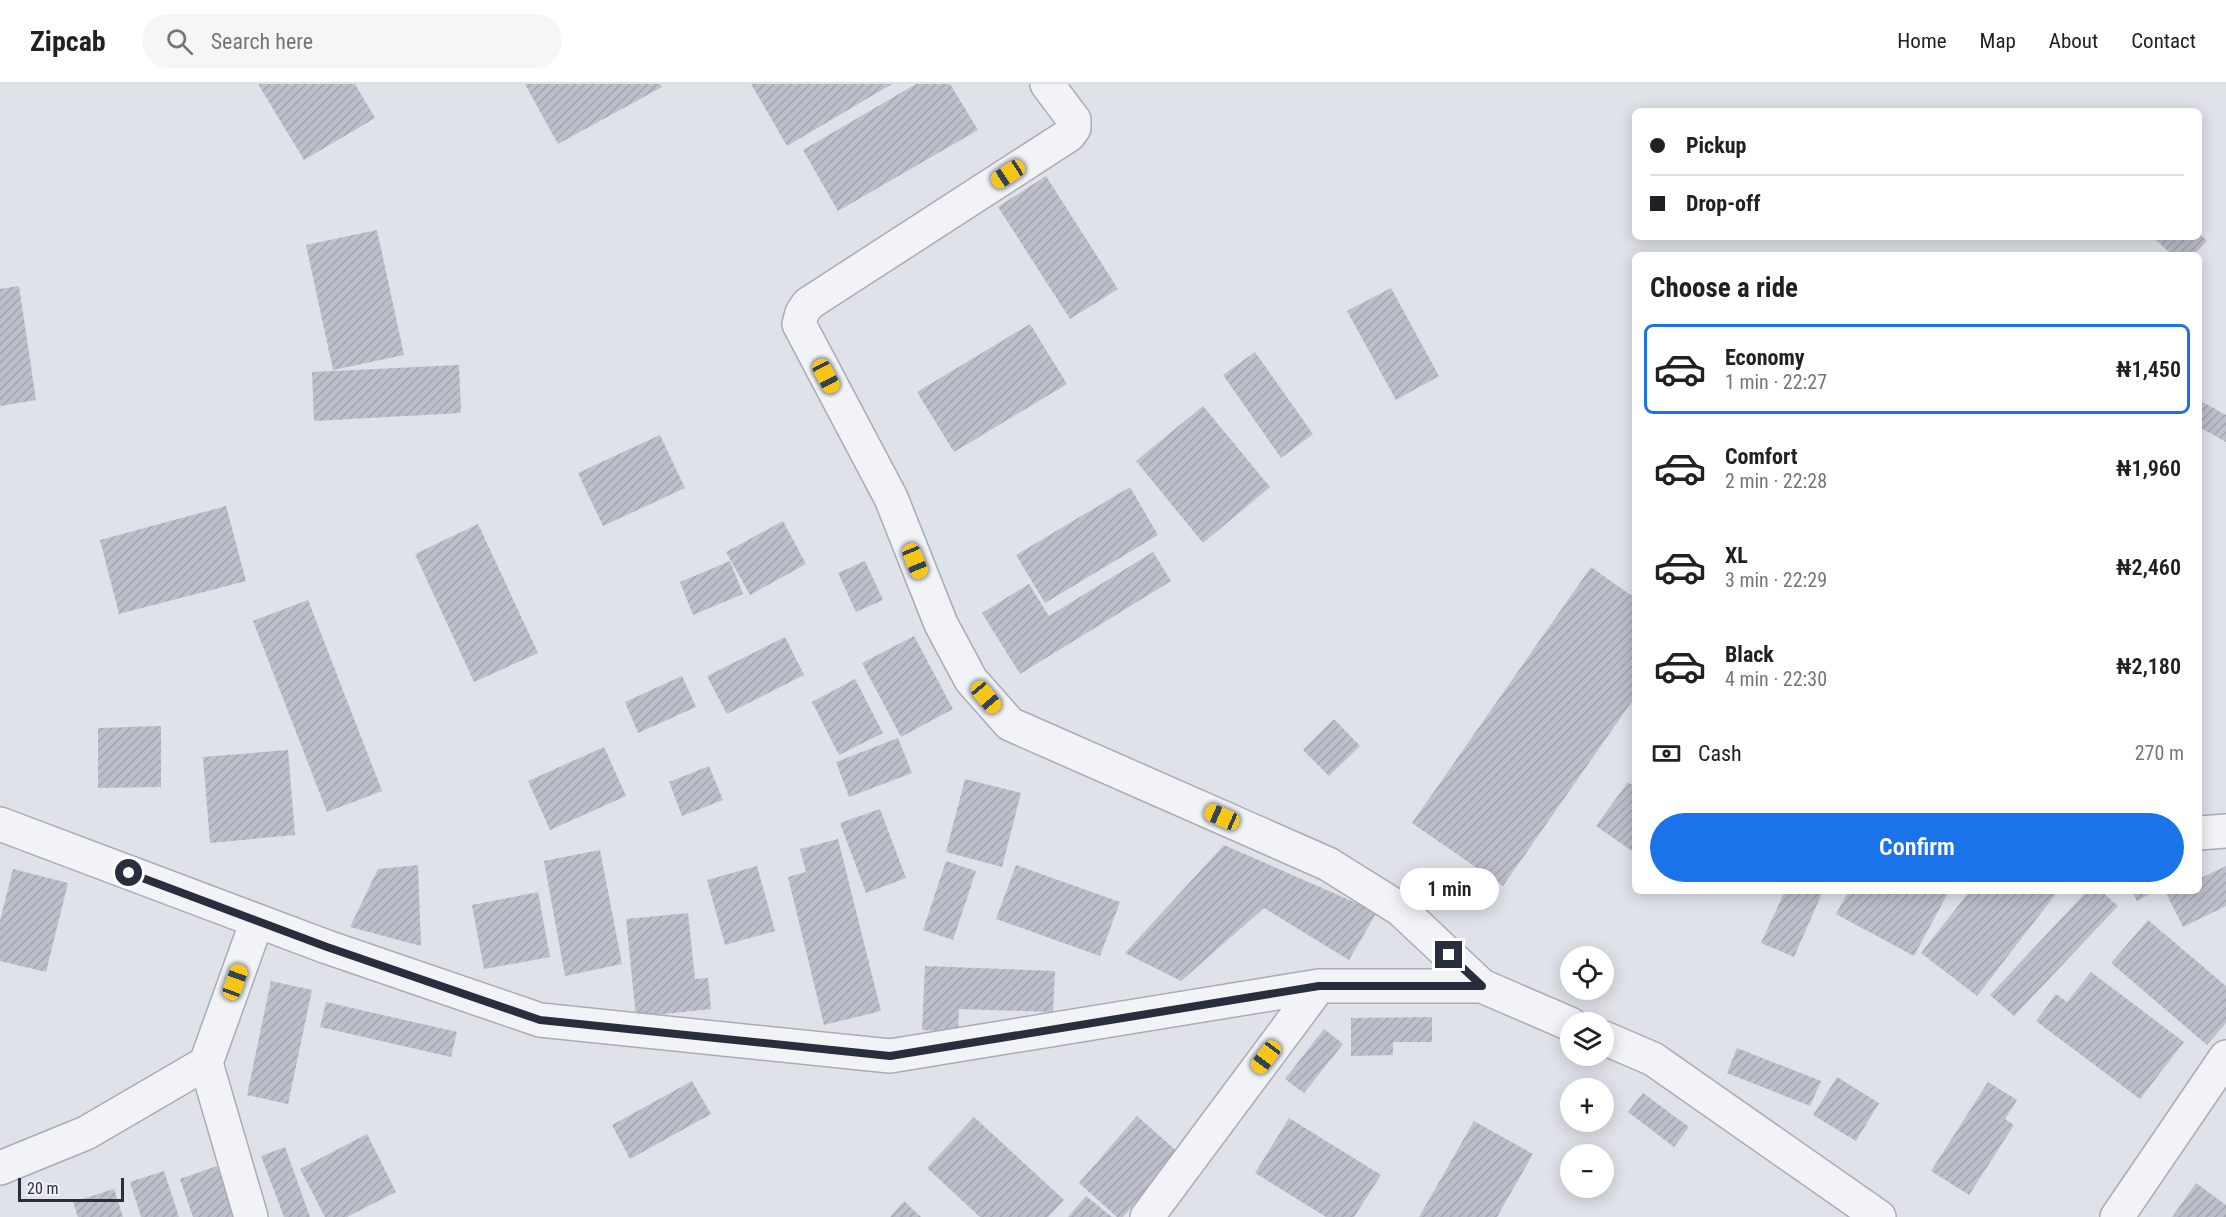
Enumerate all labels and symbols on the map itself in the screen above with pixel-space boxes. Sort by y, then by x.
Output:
car [988,157,1028,191]
car [810,356,842,396]
car [900,541,930,581]
car [968,677,1004,717]
car [1202,801,1242,833]
route start [115,859,142,886]
callout: 1 min [1400,868,1498,910]
route end [1435,941,1462,968]
car [220,962,250,1002]
car [1248,1037,1284,1077]
scale bar [18,1175,124,1202]

